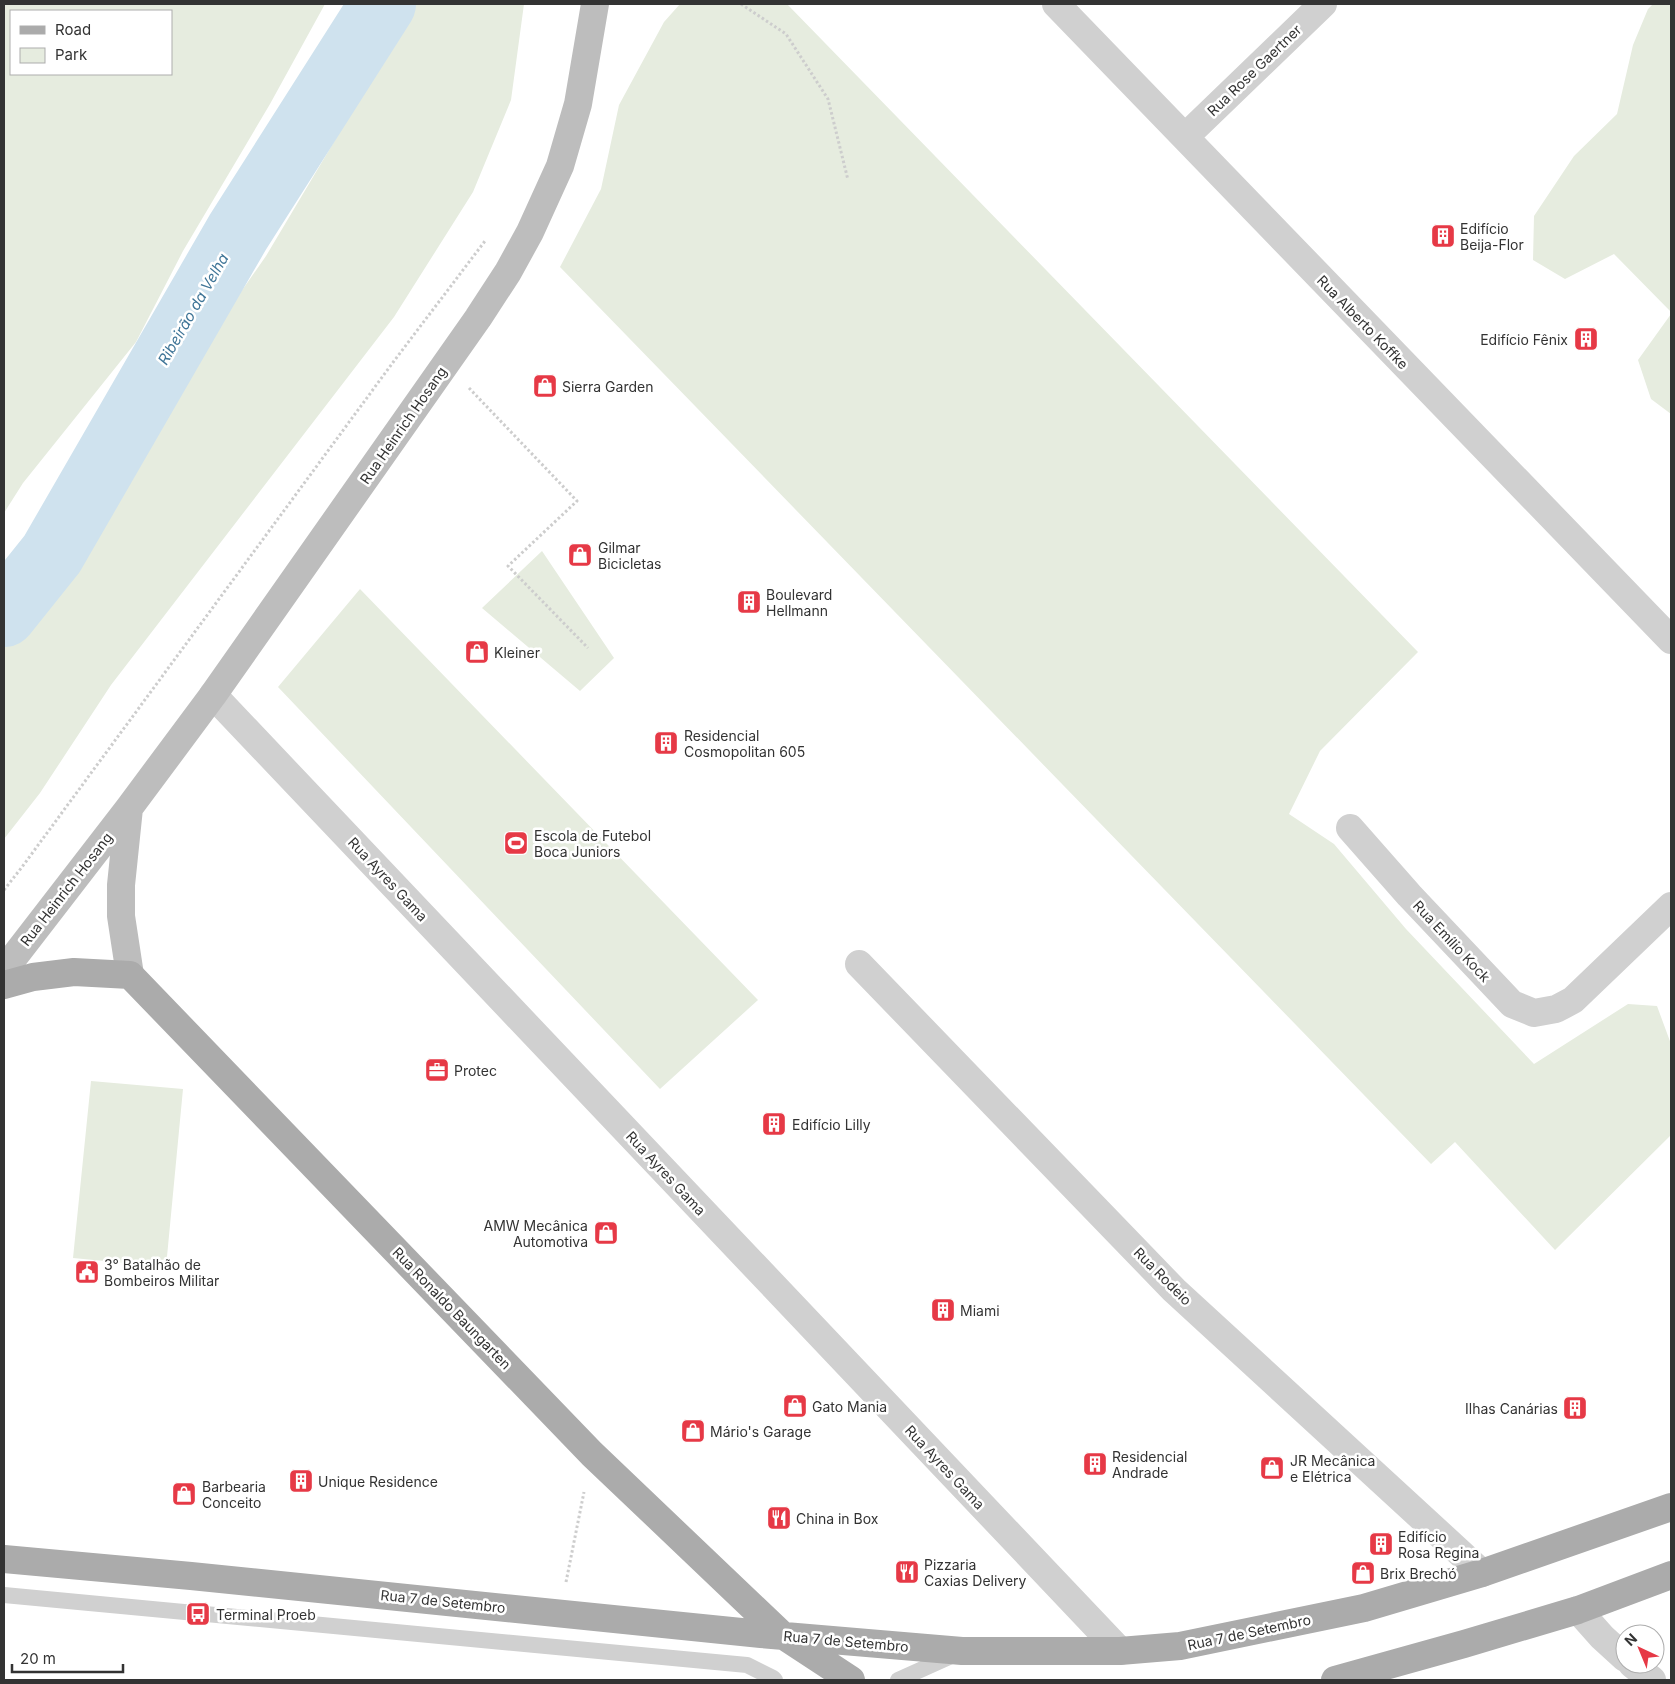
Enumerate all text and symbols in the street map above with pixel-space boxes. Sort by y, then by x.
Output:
legend [10,10,172,75]
text: Road [55,20,91,39]
street label: Rua Rose Gaertner [1203,21,1305,119]
text: Park [55,45,88,64]
place label: Edifício Beija-Flor [1460,220,1524,253]
building icon: Edifício Beija-Flor [1430,223,1456,249]
water label: Ribeirão da Velha [153,250,233,368]
street label: Rua Alberto Koffke [1314,272,1412,372]
building icon: Edifício Fênix [1573,326,1599,352]
place label: Edifício Fênix [1480,331,1568,348]
street label: Rua Heinrich Hosang [356,363,450,487]
shop icon: Sierra Garden [532,373,558,399]
place label: Sierra Garden [562,378,653,395]
place label: Gilmar Bicicletas [598,539,661,572]
shop icon: Gilmar Bicicletas [567,542,593,568]
place label: Boulevard Hellmann [766,586,832,619]
building icon: Boulevard Hellmann [736,589,762,615]
shop icon: Kleiner [464,639,490,665]
place label: Kleiner [494,644,540,661]
place label: Residencial Cosmopolitan 605 [684,727,805,760]
building icon: Residencial Cosmopolitan 605 [653,730,679,756]
place label: Escola de Futebol Boca Juniors [534,827,651,860]
street label: Rua Heinrich Hosang [16,829,116,949]
sports icon: Escola de Futebol Boca Juniors [503,830,529,856]
street label: Rua Ayres Gama [345,833,431,925]
street label: Rua Emílio Kock [1410,897,1494,985]
office icon: Protec [424,1057,450,1083]
place label: Protec [454,1062,497,1079]
building icon: Edifício Lilly [761,1111,787,1137]
place label: Edifício Lilly [792,1116,871,1133]
street label: Rua Ayres Gama [623,1127,709,1219]
place label: AMW Mecânica Automotiva [483,1217,588,1250]
shop icon: AMW Mecânica Automotiva [593,1220,619,1246]
street label: Rua Ronaldo Baungarten [389,1243,515,1373]
street label: Rua Rodeio [1131,1244,1195,1308]
place label: 3° Batalhão de Bombeiros Militar [104,1256,219,1289]
public building icon: 3° Batalhão de Bombeiros Militar [74,1259,100,1285]
building icon: Miami [930,1297,956,1323]
place label: Miami [960,1302,1000,1319]
shop icon: Gato Mania [782,1393,808,1419]
building icon: Ilhas Canárias [1562,1395,1588,1421]
place label: Gato Mania [812,1398,887,1415]
place label: Ilhas Canárias [1465,1400,1558,1417]
shop icon: Mário's Garage [680,1418,706,1444]
street label: Rua Ayres Gama [902,1421,988,1513]
place label: Mário's Garage [710,1423,811,1440]
place label: Residencial Andrade [1112,1448,1187,1481]
building icon: Residencial Andrade [1082,1451,1108,1477]
place label: JR Mecânica e Elétrica [1290,1452,1375,1485]
shop icon: JR Mecânica e Elétrica [1259,1455,1285,1481]
building icon: Unique Residence [288,1468,314,1494]
place label: Unique Residence [318,1473,438,1490]
place label: Barbearia Conceito [202,1478,266,1511]
shop icon: Barbearia Conceito [171,1481,197,1507]
restaurant icon: China in Box [766,1505,792,1531]
place label: China in Box [796,1510,879,1527]
place label: Edifício Rosa Regina [1398,1528,1479,1561]
building icon: Edifício Rosa Regina [1368,1531,1394,1557]
place label: Pizzaria Caxias Delivery [924,1556,1027,1589]
restaurant icon: Pizzaria Caxias Delivery [894,1559,920,1585]
shop icon: Brix Brechó [1350,1560,1376,1586]
place label: Brix Brechó [1380,1565,1457,1582]
street label: Rua 7 de Setembro [380,1586,506,1616]
bus stop icon: Terminal Proeb [185,1601,211,1627]
place label: Terminal Proeb [216,1606,316,1623]
street label: Rua 7 de Setembro [1186,1611,1312,1653]
north arrow [1615,1624,1665,1674]
street label: Rua 7 de Setembro [783,1627,909,1655]
text: N [1621,1629,1640,1649]
scale bar [12,1642,124,1674]
text: 20 m [20,1649,56,1668]

